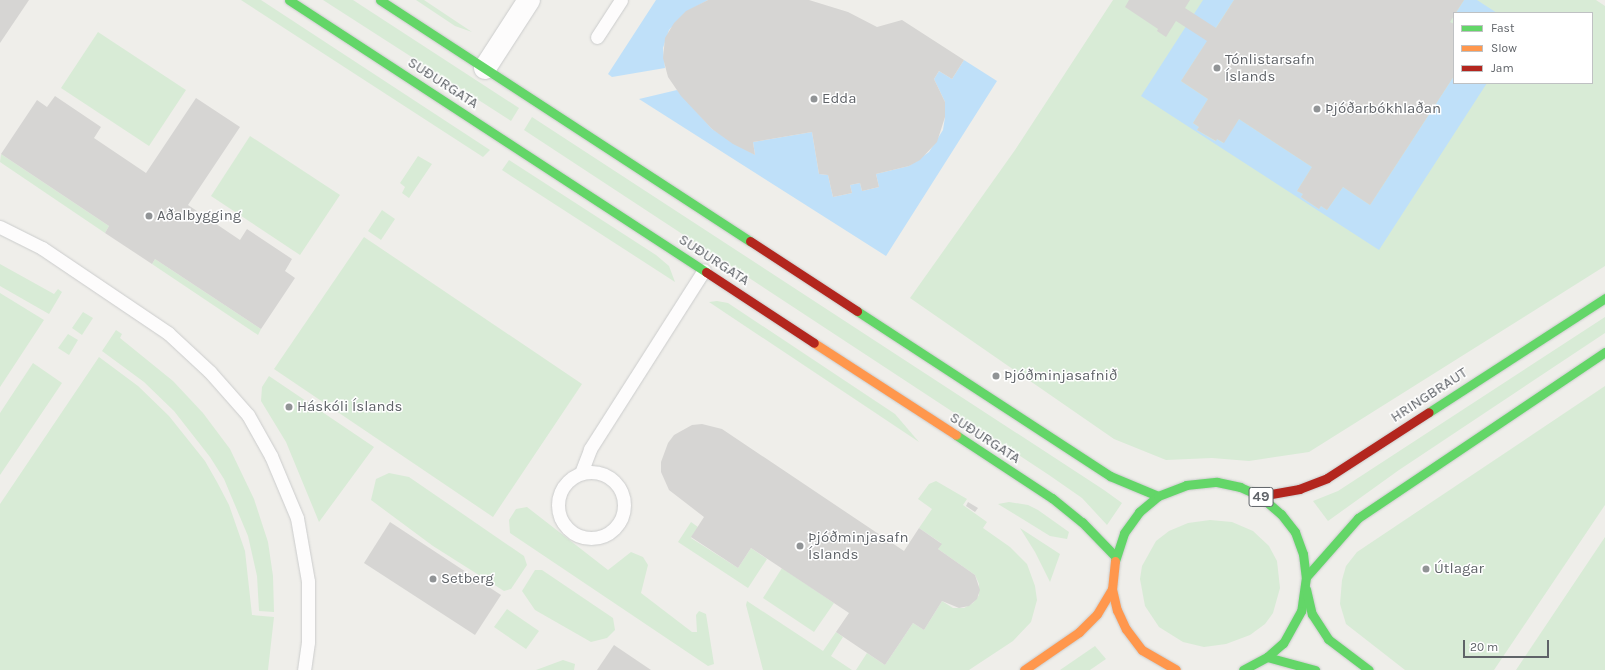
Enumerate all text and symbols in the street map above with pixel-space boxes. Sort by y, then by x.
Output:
legend [1453,12,1593,84]
text: Fast [1491,21,1514,35]
text: Slow [1491,41,1517,55]
place label: Tónlistarsafn Íslands [1225,50,1315,85]
street label: SUÐURGATA [404,53,482,113]
text: Jam [1491,61,1514,75]
marker: Tónlistarsafn Íslands [1212,63,1222,73]
place label: Edda [822,90,856,108]
marker: Edda [809,94,819,104]
place label: Þjóðarbókhlaðan [1325,100,1441,118]
marker: Þjóðarbókhlaðan [1312,104,1322,114]
place label: Aðalbygging [157,207,241,225]
marker: Aðalbygging [144,211,154,221]
street label: SUÐURGATA [675,230,753,290]
street label: HRINGBRAUT [1387,364,1471,426]
place label: Þjóðminjasafnið [1004,367,1117,385]
marker: Þjóðminjasafnið [991,371,1001,381]
place label: Háskóli Íslands [297,398,402,416]
marker: Háskóli Íslands [284,402,294,412]
street label: SUÐURGATA [946,408,1024,468]
road number: 49 [1248,485,1274,509]
place label: Þjóðminjasafn Íslands [808,528,908,563]
marker: Þjóðminjasafn Íslands [795,541,805,551]
place label: Útlagar [1434,560,1484,578]
marker: Útlagar [1421,564,1431,574]
place label: Setberg [441,570,494,588]
marker: Setberg [428,574,438,584]
scale bar [1465,632,1551,658]
text: 20 m [1470,640,1498,654]

